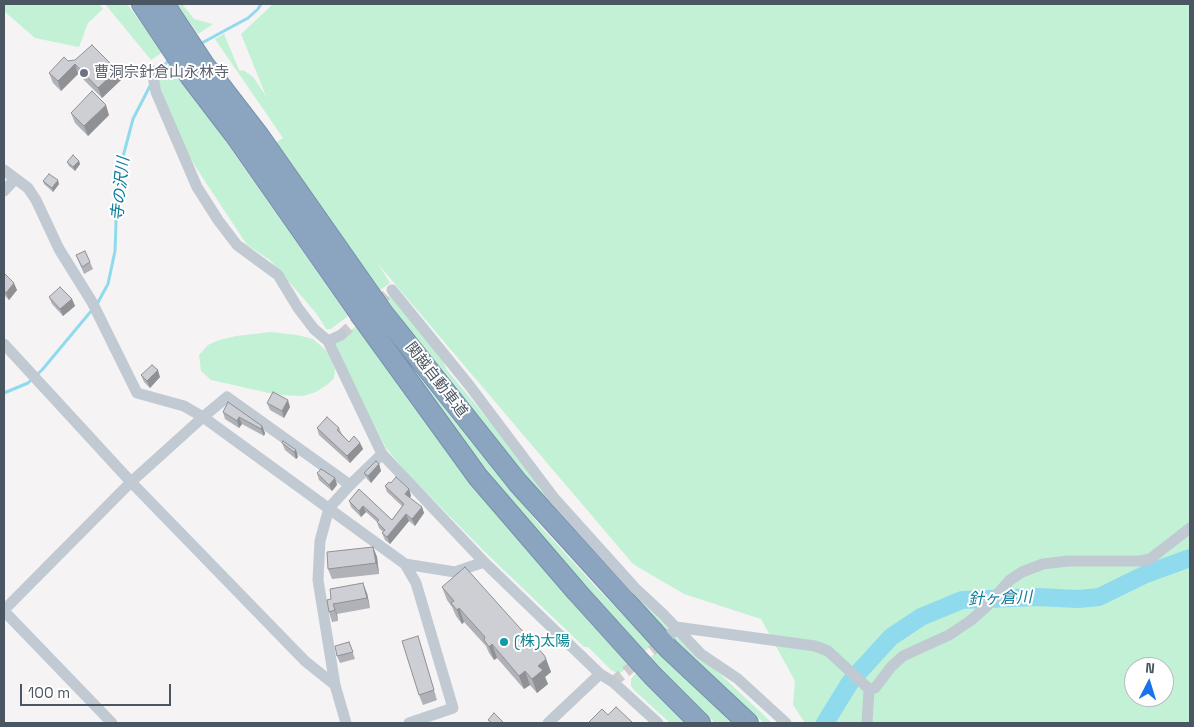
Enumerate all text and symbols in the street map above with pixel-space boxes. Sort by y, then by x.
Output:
place label: 曹洞宗針倉山永林寺 [94,64,229,82]
marker: 曹洞宗針倉山永林寺 [78,67,90,79]
water label: 寺の沢川 [108,156,134,222]
street label: 関越自動車道 [401,339,471,421]
water label: 針ヶ倉川 [968,588,1032,610]
place label: (株)太陽 [514,633,570,651]
marker: (株)太陽 [498,636,510,648]
north arrow [1124,657,1174,707]
text: N [1145,659,1156,677]
scale bar [22,674,174,706]
text: 100 m [28,683,70,702]

